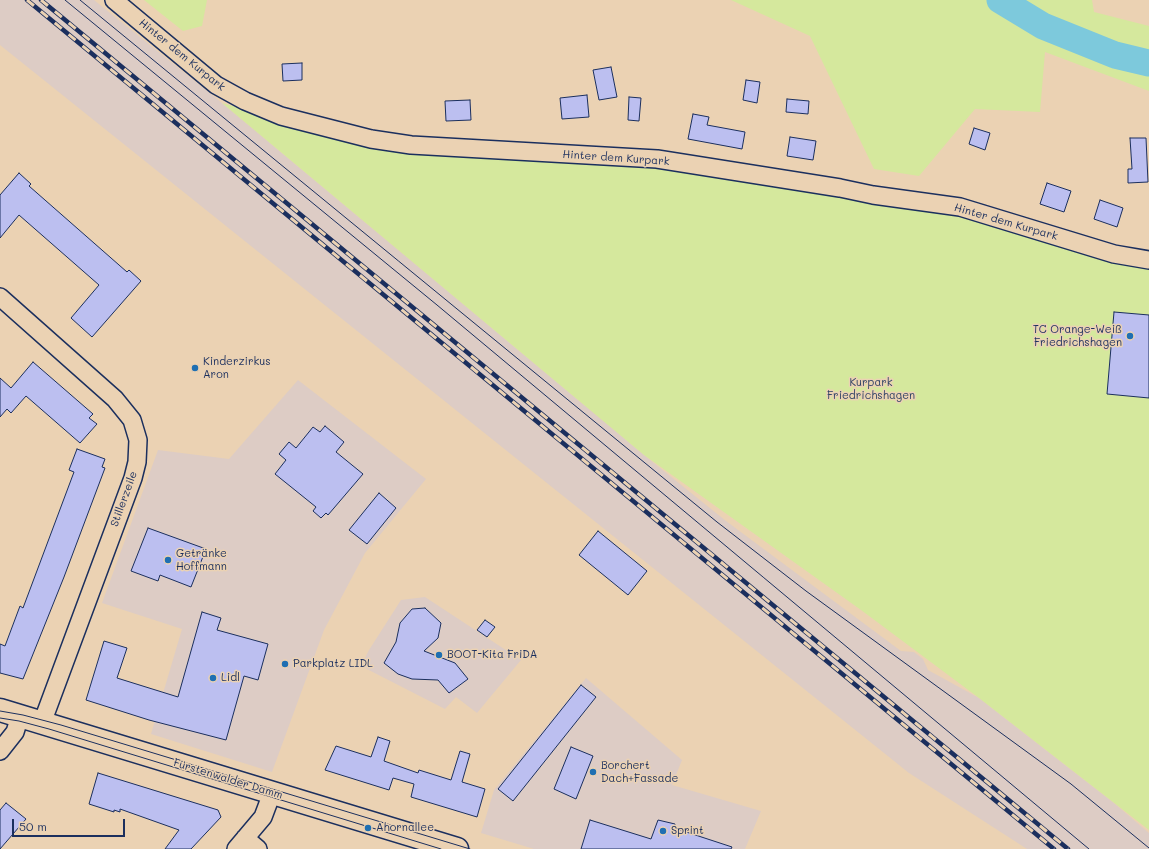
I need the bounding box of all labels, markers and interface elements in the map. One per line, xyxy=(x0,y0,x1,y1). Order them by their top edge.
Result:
street label: Hinter dem Kurpark xyxy=(136,16,228,94)
street label: Hinter dem Kurpark xyxy=(562,148,670,168)
street label: Hinter dem Kurpark xyxy=(953,201,1059,243)
place label: TC Orange-Weiß Friedrichshagen xyxy=(1033,323,1122,349)
marker: TC Orange-Weiß Friedrichshagen xyxy=(1125,331,1135,341)
place label: Kinderzirkus Aron xyxy=(203,355,271,381)
marker: Kinderzirkus Aron xyxy=(190,363,200,373)
park label: Kurpark Friedrichshagen xyxy=(827,376,915,402)
street label: Stillerzeile xyxy=(108,469,140,529)
place label: Getränke Hoffmann xyxy=(176,547,227,573)
marker: Getränke Hoffmann xyxy=(163,555,173,565)
place label: BOOT-Kita FriDA xyxy=(447,648,537,662)
marker: BOOT-Kita FriDA xyxy=(434,650,444,660)
place label: Parkplatz LIDL xyxy=(293,657,373,671)
marker: Parkplatz LIDL xyxy=(280,659,290,669)
place label: Lidl xyxy=(221,671,240,685)
marker: Lidl xyxy=(208,673,218,683)
street label: Fürstenwalder Damm xyxy=(172,756,284,802)
place label: Borchert Dach+Fassade xyxy=(601,759,678,785)
marker: Borchert Dach+Fassade xyxy=(588,767,598,777)
scale bar xyxy=(14,811,127,837)
text: 50 m xyxy=(19,818,47,834)
place label: Ahornallee xyxy=(376,821,434,835)
marker: Ahornallee xyxy=(363,823,373,833)
place label: Sprint xyxy=(671,824,704,838)
marker: Sprint xyxy=(658,826,668,836)

